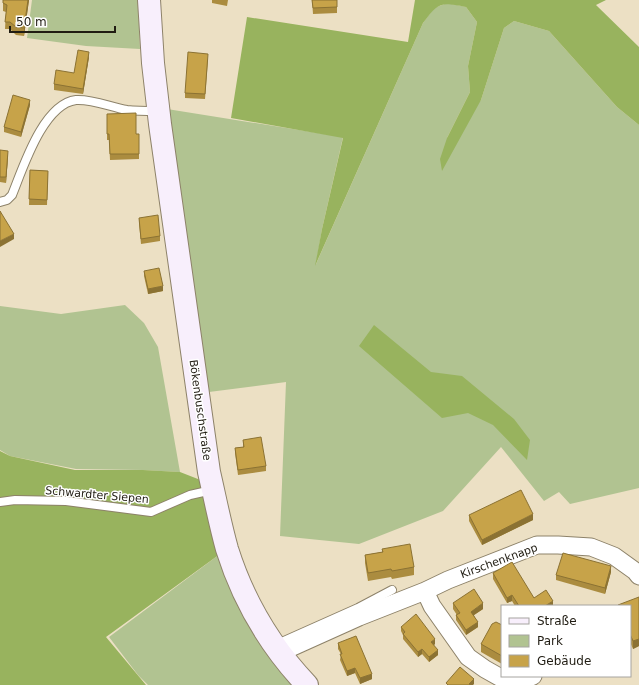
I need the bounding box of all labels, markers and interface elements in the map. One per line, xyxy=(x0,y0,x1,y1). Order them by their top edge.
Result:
scale bar xyxy=(10,8,115,34)
text: 50 m xyxy=(16,15,47,29)
street label: Bökenbuschstraße xyxy=(186,359,214,461)
street label: Schwardter Siepen xyxy=(45,484,149,506)
street label: Kirschenknapp xyxy=(459,541,539,581)
legend xyxy=(501,605,631,677)
text: Straße xyxy=(537,614,577,628)
text: Park xyxy=(537,634,563,648)
text: Gebäude xyxy=(537,654,591,668)

